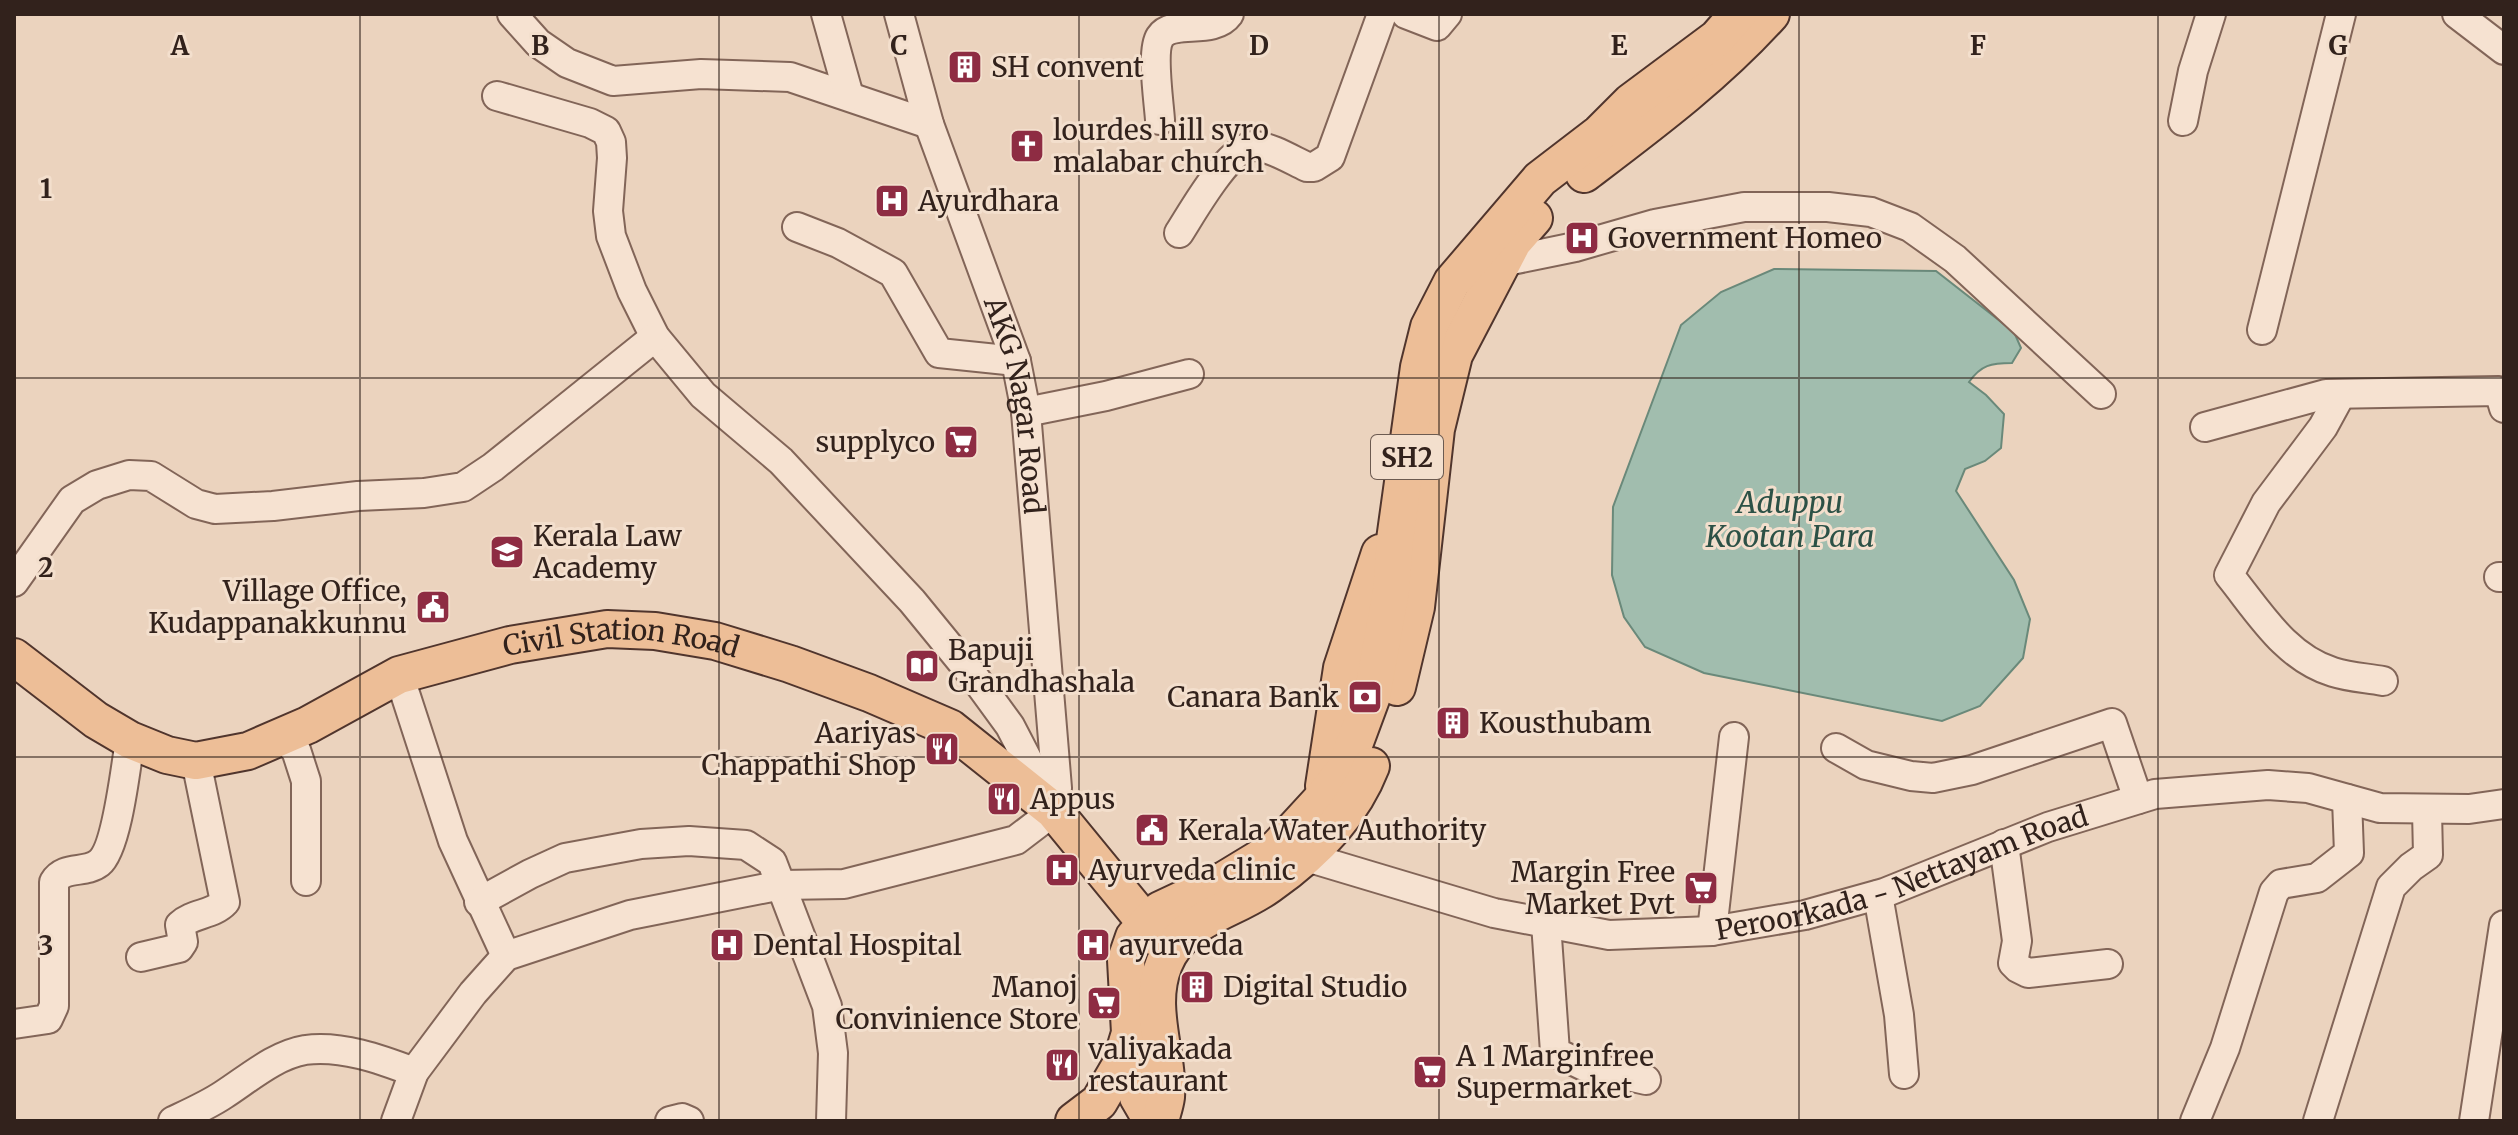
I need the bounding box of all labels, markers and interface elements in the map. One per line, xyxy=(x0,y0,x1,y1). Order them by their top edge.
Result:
text: A xyxy=(170,29,190,62)
text: B xyxy=(531,29,549,62)
text: C xyxy=(890,29,908,62)
text: D xyxy=(1249,29,1269,62)
text: E xyxy=(1611,29,1628,62)
text: F xyxy=(1970,29,1986,62)
text: G xyxy=(2329,29,2348,62)
building icon: SH convent xyxy=(946,48,984,86)
place label: SH convent xyxy=(991,49,1144,85)
place label: lourdes hill syro malabar church xyxy=(1053,112,1269,180)
church icon: lourdes hill syro malabar church xyxy=(1008,127,1046,165)
text: 1 xyxy=(40,172,52,205)
hospital icon: Ayurdhara xyxy=(873,182,911,220)
place label: Ayurdhara xyxy=(917,183,1059,219)
hospital icon: Government Homeo xyxy=(1563,219,1601,257)
place label: Government Homeo xyxy=(1608,220,1882,256)
street label: AKG Nagar Road xyxy=(976,291,1052,516)
supermarket icon: supplyco xyxy=(942,423,980,461)
place label: supplyco xyxy=(816,424,935,460)
road number: SH2 xyxy=(1371,435,1443,479)
water label: Aduppu Kootan Para xyxy=(1705,483,1874,555)
place label: Kerala Law Academy xyxy=(532,518,682,586)
school or university icon: Kerala Law Academy xyxy=(488,533,526,571)
text: 2 xyxy=(38,551,54,584)
place label: Village Office, Kudappanakkunnu xyxy=(148,573,407,641)
public building icon: Village Office, Kudappanakkunnu xyxy=(414,588,452,626)
street label: Civil Station Road xyxy=(500,611,744,665)
place label: Bapuji Grandhashala xyxy=(948,632,1135,700)
library icon: Bapuji Grandhashala xyxy=(903,647,941,685)
bank icon: Canara Bank xyxy=(1346,678,1384,716)
place label: Canara Bank xyxy=(1167,679,1339,715)
building icon: Kousthubam xyxy=(1434,704,1472,742)
place label: Kousthubam xyxy=(1479,705,1652,741)
place label: Aariyas Chappathi Shop xyxy=(701,715,916,783)
restaurant icon: Aariyas Chappathi Shop xyxy=(923,730,961,768)
restaurant icon: Appus xyxy=(985,780,1023,818)
place label: Appus xyxy=(1029,781,1115,817)
street label: Peroorkada - Nettayam Road xyxy=(1713,798,2092,948)
public building icon: Kerala Water Authority xyxy=(1133,811,1171,849)
place label: Kerala Water Authority xyxy=(1178,812,1487,848)
hospital icon: Ayurveda clinic xyxy=(1043,851,1081,889)
place label: Ayurveda clinic xyxy=(1087,852,1296,888)
place label: Margin Free Market Pvt xyxy=(1511,854,1675,922)
supermarket icon: Margin Free Market Pvt xyxy=(1682,869,1720,907)
hospital icon: Dental Hospital xyxy=(708,926,746,964)
hospital icon: ayurveda xyxy=(1074,926,1112,964)
place label: Dental Hospital xyxy=(753,927,962,963)
place label: ayurveda xyxy=(1119,927,1244,963)
text: 3 xyxy=(39,929,53,962)
building icon: Digital Studio xyxy=(1178,968,1216,1006)
place label: Manoj Convinience Store xyxy=(835,969,1078,1037)
place label: Digital Studio xyxy=(1223,969,1407,1005)
supermarket icon: Manoj Convinience Store xyxy=(1085,984,1123,1022)
place label: valiyakada restaurant xyxy=(1087,1031,1232,1099)
place label: A 1 Marginfree Supermarket xyxy=(1455,1038,1654,1106)
restaurant icon: valiyakada restaurant xyxy=(1043,1046,1081,1084)
supermarket icon: A 1 Marginfree Supermarket xyxy=(1411,1053,1449,1091)

